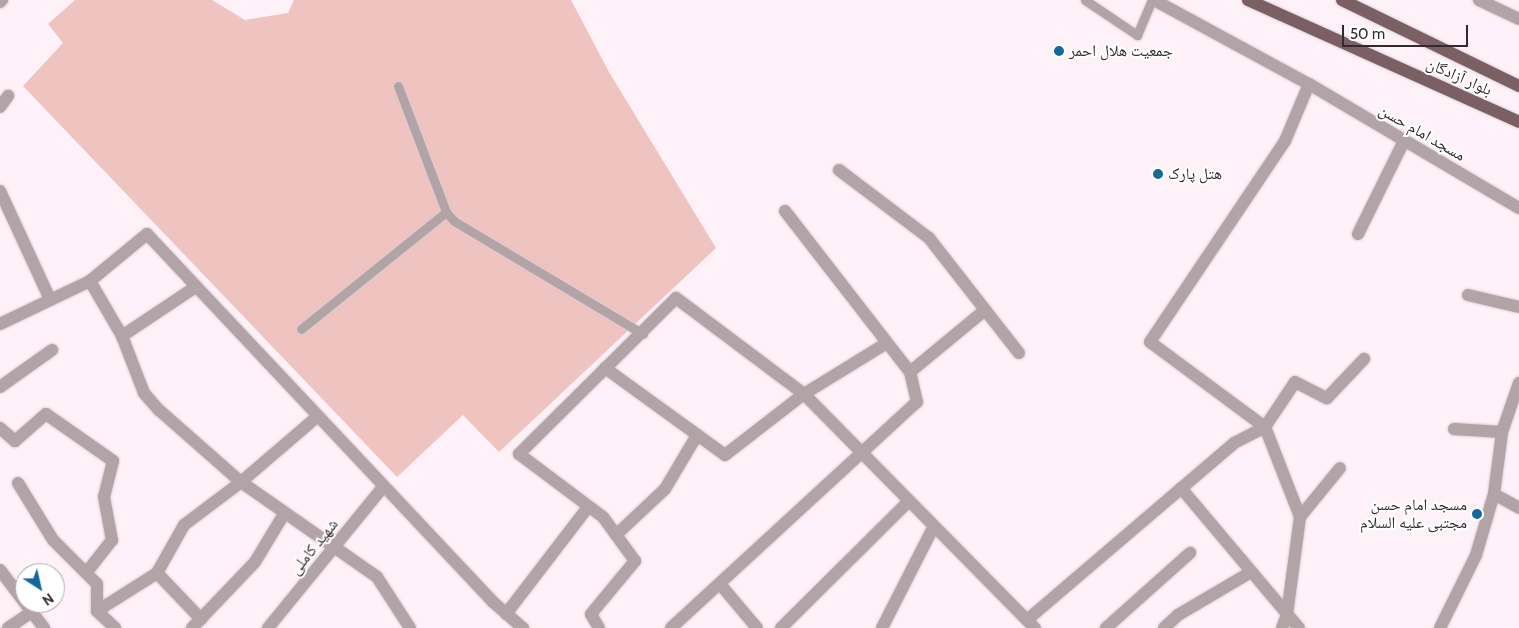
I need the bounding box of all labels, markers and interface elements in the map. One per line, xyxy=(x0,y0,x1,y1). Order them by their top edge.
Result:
scale bar xyxy=(1344,15,1470,47)
text: 50 m xyxy=(1350,25,1385,43)
place label: جمعیت هلال احمر xyxy=(1069,41,1173,61)
marker: جمعیت هلال احمر xyxy=(1053,45,1065,57)
street label: بلوار آزادگان xyxy=(1423,54,1495,100)
street label: مسجد امام حسن xyxy=(1375,101,1469,165)
place label: هتل پارک xyxy=(1168,164,1222,184)
marker: هتل پارک xyxy=(1152,168,1164,180)
place label: مسجد امام حسن مجتبی علیه السلام xyxy=(1360,495,1467,533)
marker: مسجد امام حسن مجتبی علیه السلام xyxy=(1471,508,1483,520)
street label: شهید کاملی xyxy=(286,515,342,579)
north arrow xyxy=(15,563,65,613)
text: N xyxy=(39,589,57,610)

